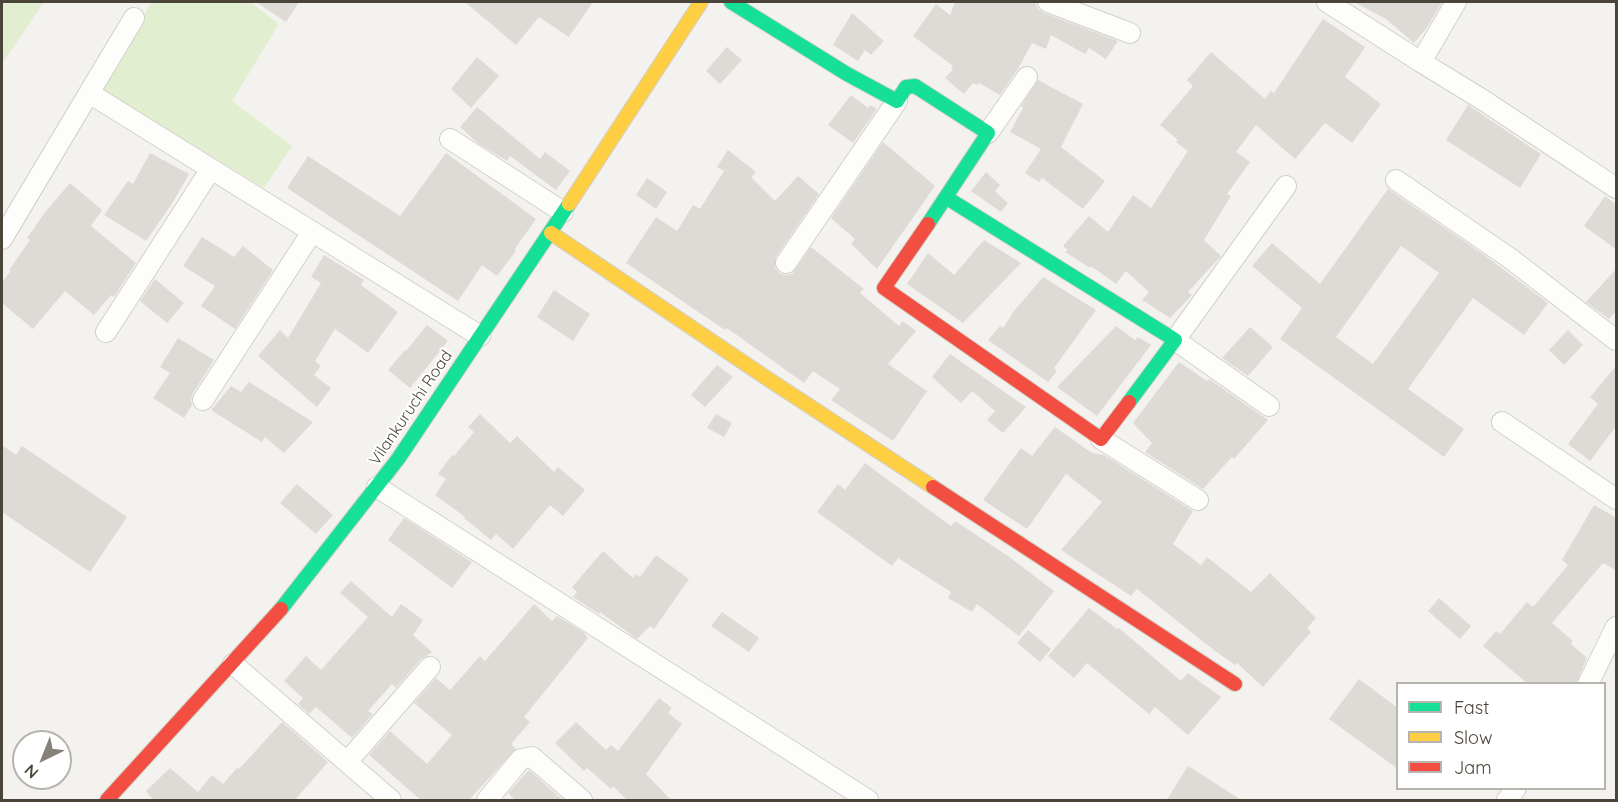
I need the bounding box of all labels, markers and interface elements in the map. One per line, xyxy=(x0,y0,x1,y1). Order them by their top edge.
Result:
street label: Vilankuruchi Road xyxy=(365,347,457,469)
legend xyxy=(1396,682,1606,790)
text: Fast xyxy=(1454,696,1489,719)
text: Slow xyxy=(1454,726,1492,749)
north arrow xyxy=(12,730,72,790)
text: Jam xyxy=(1454,756,1492,779)
text: N xyxy=(20,760,42,783)

